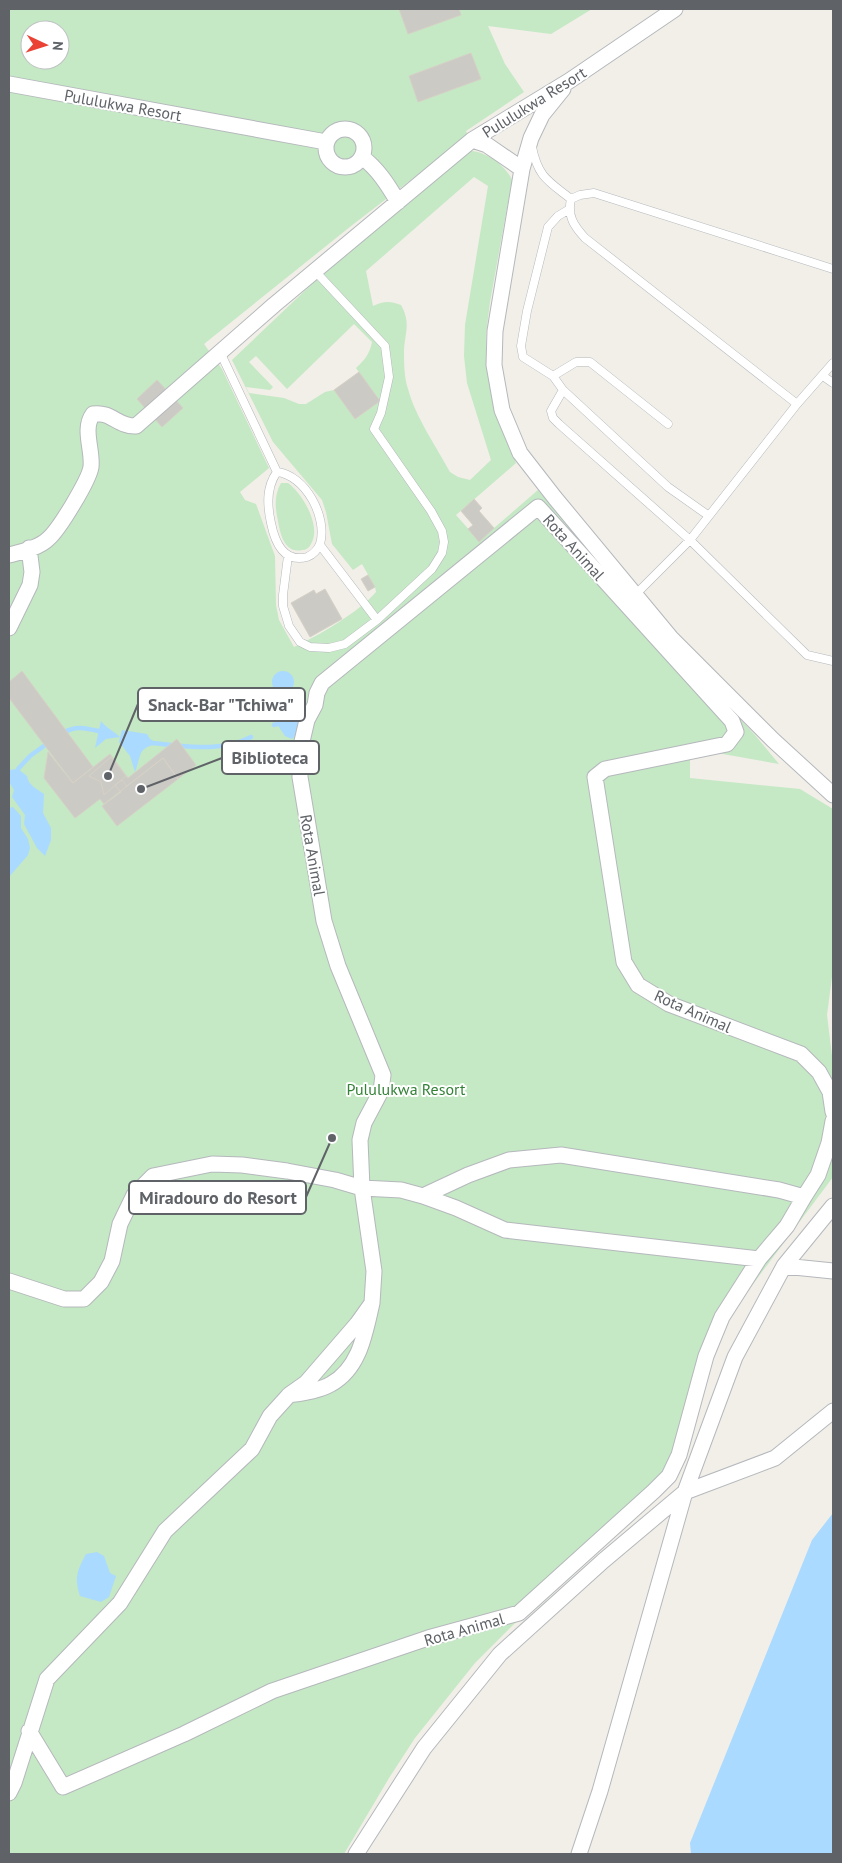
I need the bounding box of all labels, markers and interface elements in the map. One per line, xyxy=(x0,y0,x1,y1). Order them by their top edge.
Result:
north arrow xyxy=(20,20,70,70)
text: N xyxy=(49,41,67,51)
street label: Pululukwa Resort xyxy=(478,62,590,142)
street label: Pululukwa Resort xyxy=(63,85,184,125)
street label: Rota Animal xyxy=(539,510,609,585)
callout: Snack-Bar "Tchiwa" xyxy=(138,688,305,721)
text: Snack-Bar "Tchiwa" xyxy=(148,693,294,716)
callout: Biblioteca xyxy=(222,741,319,774)
text: Biblioteca xyxy=(232,746,309,769)
street label: Rota Animal xyxy=(296,813,330,898)
street label: Rota Animal xyxy=(651,985,735,1037)
park label: Pululukwa Resort xyxy=(347,1079,466,1099)
callout: Miradouro do Resort xyxy=(129,1181,306,1214)
text: Miradouro do Resort xyxy=(139,1186,297,1209)
street label: Rota Animal xyxy=(422,1608,507,1650)

